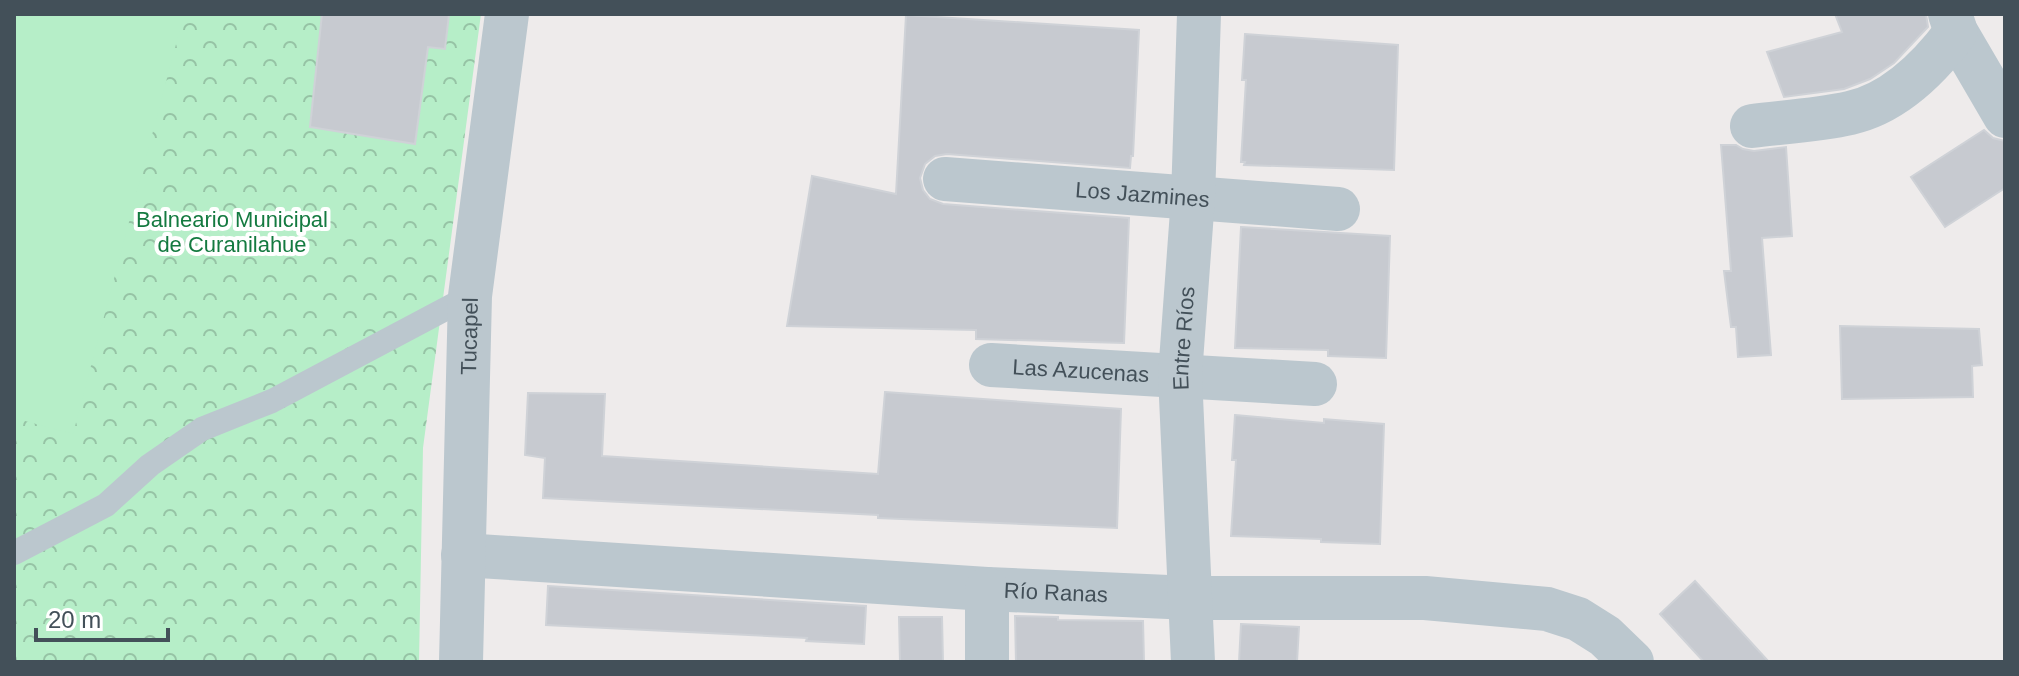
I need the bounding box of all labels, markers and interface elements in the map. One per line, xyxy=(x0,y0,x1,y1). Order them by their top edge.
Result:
street label: Los Jazmines xyxy=(1074,176,1210,212)
park label: Balneario Municipal de Curanilahue xyxy=(136,207,328,257)
street label: Entre Ríos xyxy=(1167,286,1199,391)
street label: Tucapel xyxy=(456,297,482,375)
street label: Las Azucenas xyxy=(1012,354,1150,387)
street label: Río Ranas xyxy=(1003,577,1108,607)
scale bar xyxy=(36,592,168,642)
text: 20 m xyxy=(48,606,101,633)

